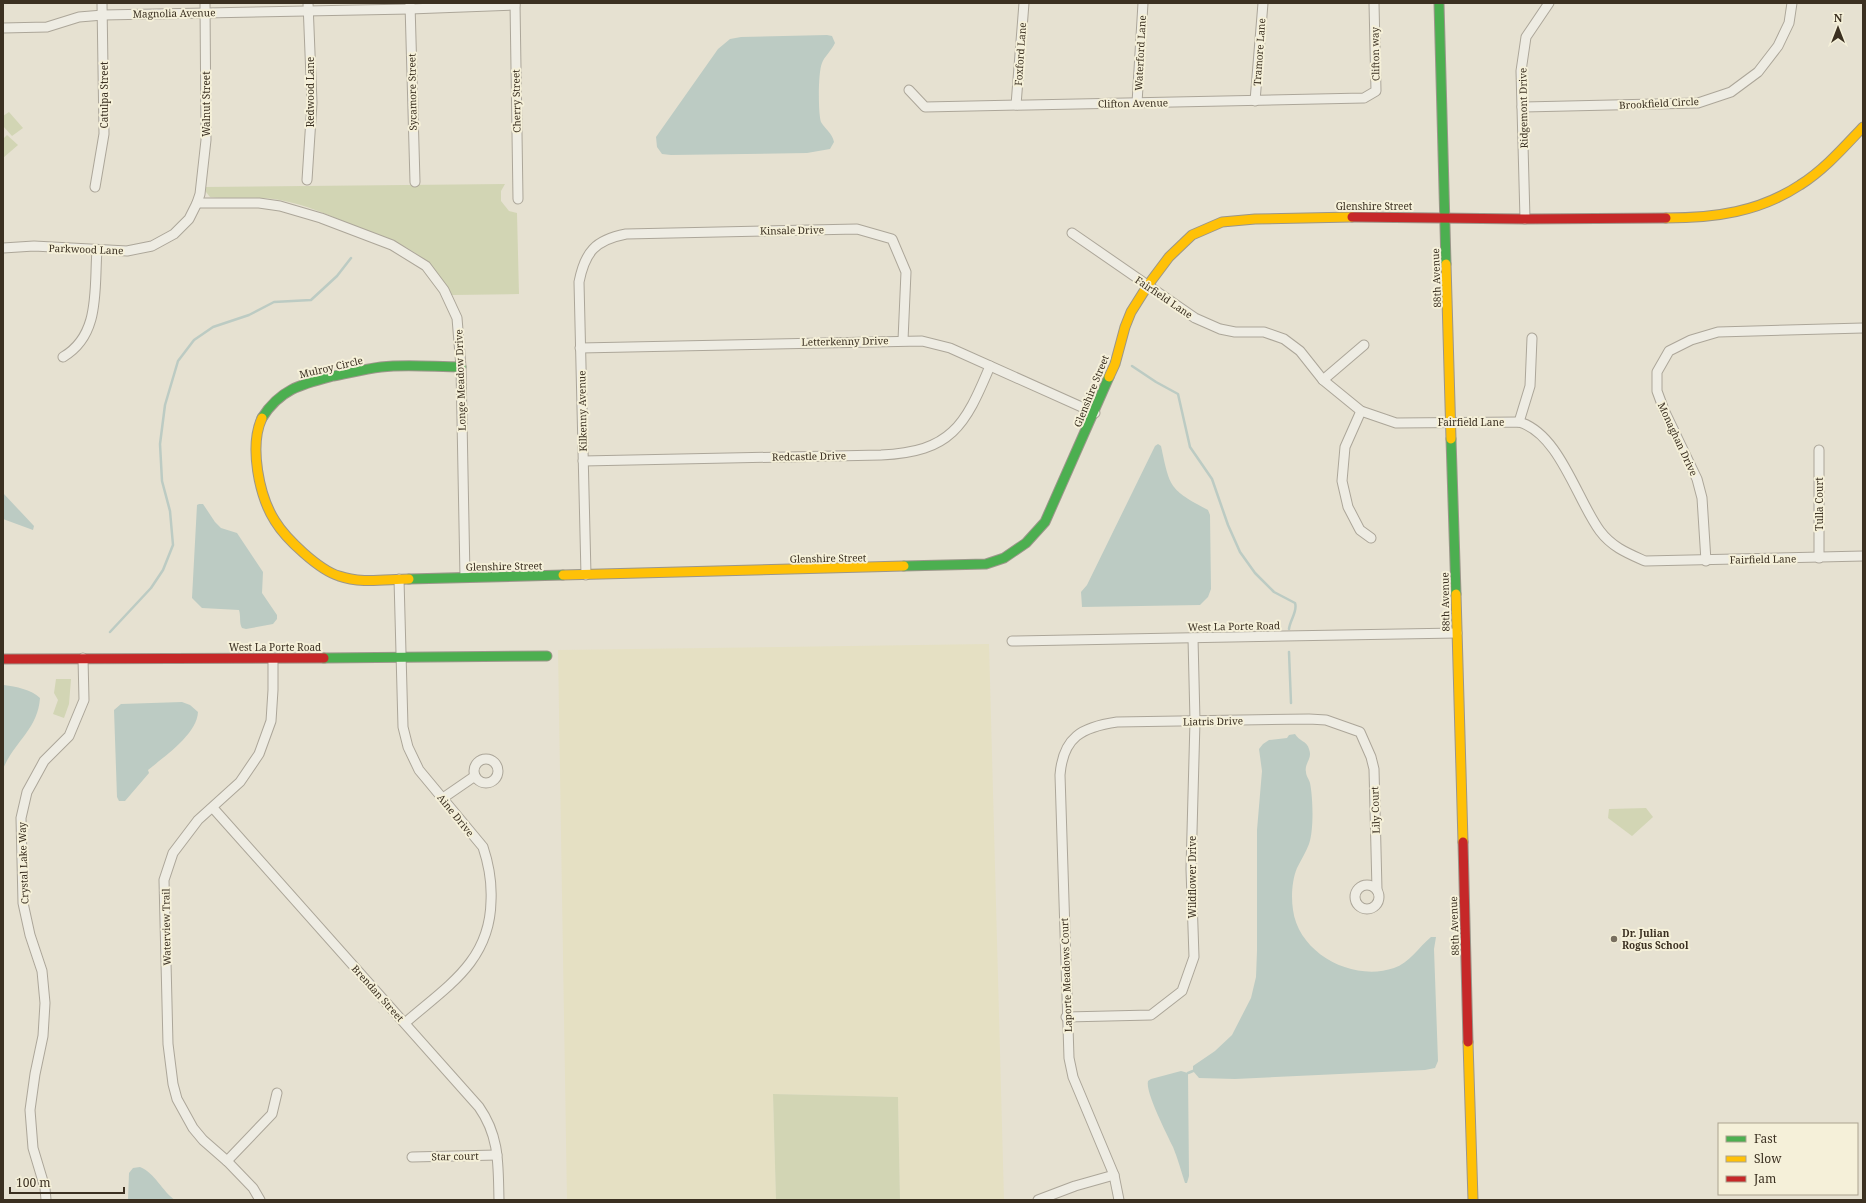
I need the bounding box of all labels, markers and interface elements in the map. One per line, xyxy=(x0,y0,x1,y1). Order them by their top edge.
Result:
street label: Magnolia Avenue xyxy=(132,5,216,21)
north arrow xyxy=(1818,8,1858,48)
text: N xyxy=(1834,10,1843,25)
street label: Waterford Lane xyxy=(1131,15,1149,91)
street label: Tramore Lane xyxy=(1250,18,1268,86)
street label: Foxford Lane xyxy=(1011,22,1029,86)
street label: Clifton way xyxy=(1368,26,1382,81)
street label: Sycamore Street xyxy=(404,53,420,131)
street label: Redwood Lane xyxy=(303,57,317,127)
street label: Catulpa Street xyxy=(97,61,111,129)
street label: Ridgemont Drive xyxy=(1515,68,1531,148)
street label: Cherry Street xyxy=(508,69,524,133)
street label: Walnut Street xyxy=(199,71,213,137)
street label: Brookfield Circle xyxy=(1619,94,1699,112)
street label: Clifton Avenue xyxy=(1098,95,1168,111)
street label: Glenshire Street xyxy=(1336,199,1413,213)
street label: Kinsale Drive xyxy=(760,222,824,238)
street label: Parkwood Lane xyxy=(48,241,124,257)
street label: 88th Avenue xyxy=(1428,248,1444,308)
street label: Fairfield Lane xyxy=(1133,273,1195,321)
street label: Longe Meadow Drive xyxy=(451,329,469,431)
street label: Letterkenny Drive xyxy=(801,333,889,349)
street label: Glenshire Street xyxy=(1070,352,1112,429)
street label: Mulroy Circle xyxy=(298,353,364,381)
street label: Kilkenny Avenue xyxy=(574,370,590,452)
street label: Monaghan Drive xyxy=(1655,400,1701,478)
street label: Fairfield Lane xyxy=(1438,415,1504,429)
street label: Redcastle Drive xyxy=(772,448,846,464)
street label: Tulla Court xyxy=(1812,477,1826,531)
street label: Glenshire Street xyxy=(790,550,867,566)
street label: Fairfield Lane xyxy=(1730,551,1796,567)
street label: Glenshire Street xyxy=(466,558,543,574)
street label: 88th Avenue xyxy=(1437,572,1453,632)
street label: West La Porte Road xyxy=(1188,618,1280,634)
street label: West La Porte Road xyxy=(229,640,321,654)
street label: Liatris Drive xyxy=(1183,713,1243,729)
street label: Lily Court xyxy=(1367,786,1383,834)
street label: Aine Drive xyxy=(435,791,477,839)
street label: Crystal Lake Way xyxy=(15,821,31,904)
street label: Wildflower Drive xyxy=(1185,836,1199,918)
street label: Waterview Trail xyxy=(158,888,174,966)
street label: 88th Avenue xyxy=(1446,896,1462,956)
street label: Laporte Meadows Court xyxy=(1057,917,1075,1032)
place label: Dr. Julian Rogus School xyxy=(1622,926,1689,952)
marker: Dr. Julian Rogus School xyxy=(1609,934,1619,944)
street label: Brendan Street xyxy=(349,962,408,1025)
legend xyxy=(1718,1123,1858,1195)
text: Fast xyxy=(1754,1130,1777,1147)
street label: Star court xyxy=(431,1149,479,1163)
text: Slow xyxy=(1754,1150,1782,1167)
scale bar xyxy=(10,1169,124,1195)
text: Jam xyxy=(1753,1170,1776,1187)
text: 100 m xyxy=(16,1174,51,1191)

